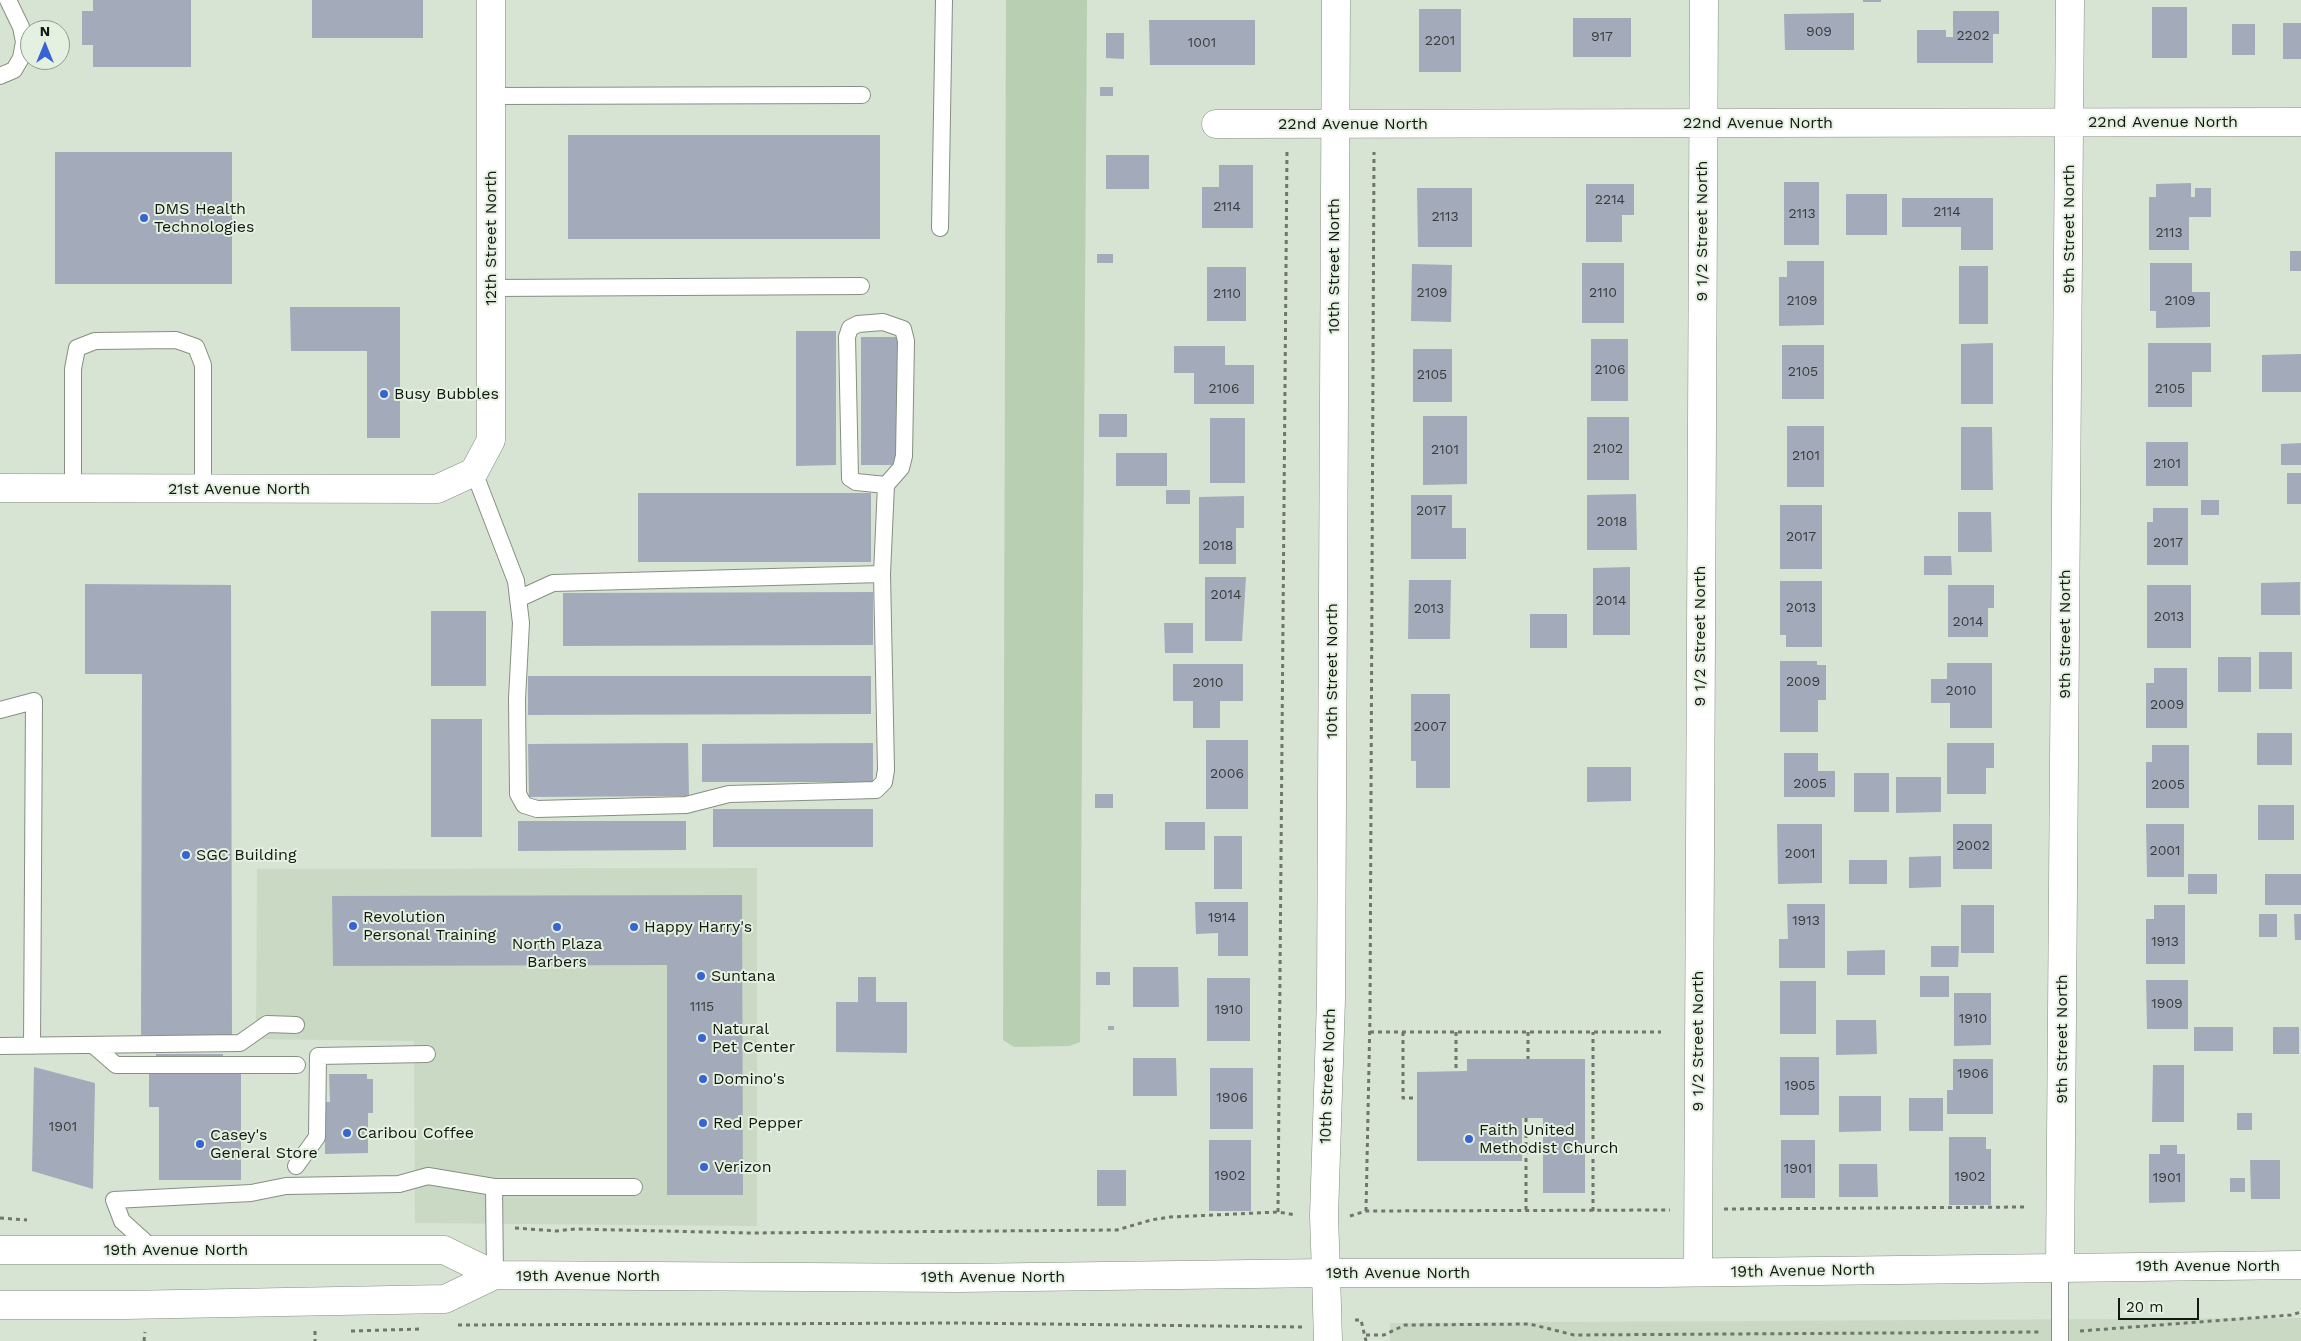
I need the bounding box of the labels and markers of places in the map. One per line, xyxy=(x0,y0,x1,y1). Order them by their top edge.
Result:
place label: DMS Health Technologies xyxy=(154,199,254,237)
marker: DMS Health Technologies xyxy=(138,212,150,224)
place label: Busy Bubbles xyxy=(394,384,499,404)
marker: Busy Bubbles xyxy=(378,388,390,400)
place label: SGC Building xyxy=(196,845,296,865)
marker: SGC Building xyxy=(180,849,192,861)
place label: Revolution Personal Training xyxy=(363,907,496,945)
place label: Happy Harry's xyxy=(644,917,752,937)
marker: Revolution Personal Training xyxy=(347,920,359,932)
marker: North Plaza Barbers xyxy=(551,921,563,933)
marker: Happy Harry's xyxy=(628,921,640,933)
place label: North Plaza Barbers xyxy=(512,934,602,972)
place label: Suntana xyxy=(711,966,776,986)
marker: Suntana xyxy=(695,970,707,982)
place label: Natural Pet Center xyxy=(712,1019,795,1057)
marker: Natural Pet Center xyxy=(696,1032,708,1044)
place label: Domino's xyxy=(713,1069,785,1089)
marker: Domino's xyxy=(697,1073,709,1085)
place label: Red Pepper xyxy=(713,1113,803,1133)
marker: Red Pepper xyxy=(697,1117,709,1129)
place label: Faith United Methodist Church xyxy=(1479,1120,1619,1158)
place label: Caribou Coffee xyxy=(357,1123,474,1143)
place label: Casey's General Store xyxy=(210,1125,318,1163)
marker: Caribou Coffee xyxy=(341,1127,353,1139)
marker: Faith United Methodist Church xyxy=(1463,1133,1475,1145)
marker: Casey's General Store xyxy=(194,1138,206,1150)
place label: Verizon xyxy=(714,1157,772,1177)
marker: Verizon xyxy=(698,1161,710,1173)

